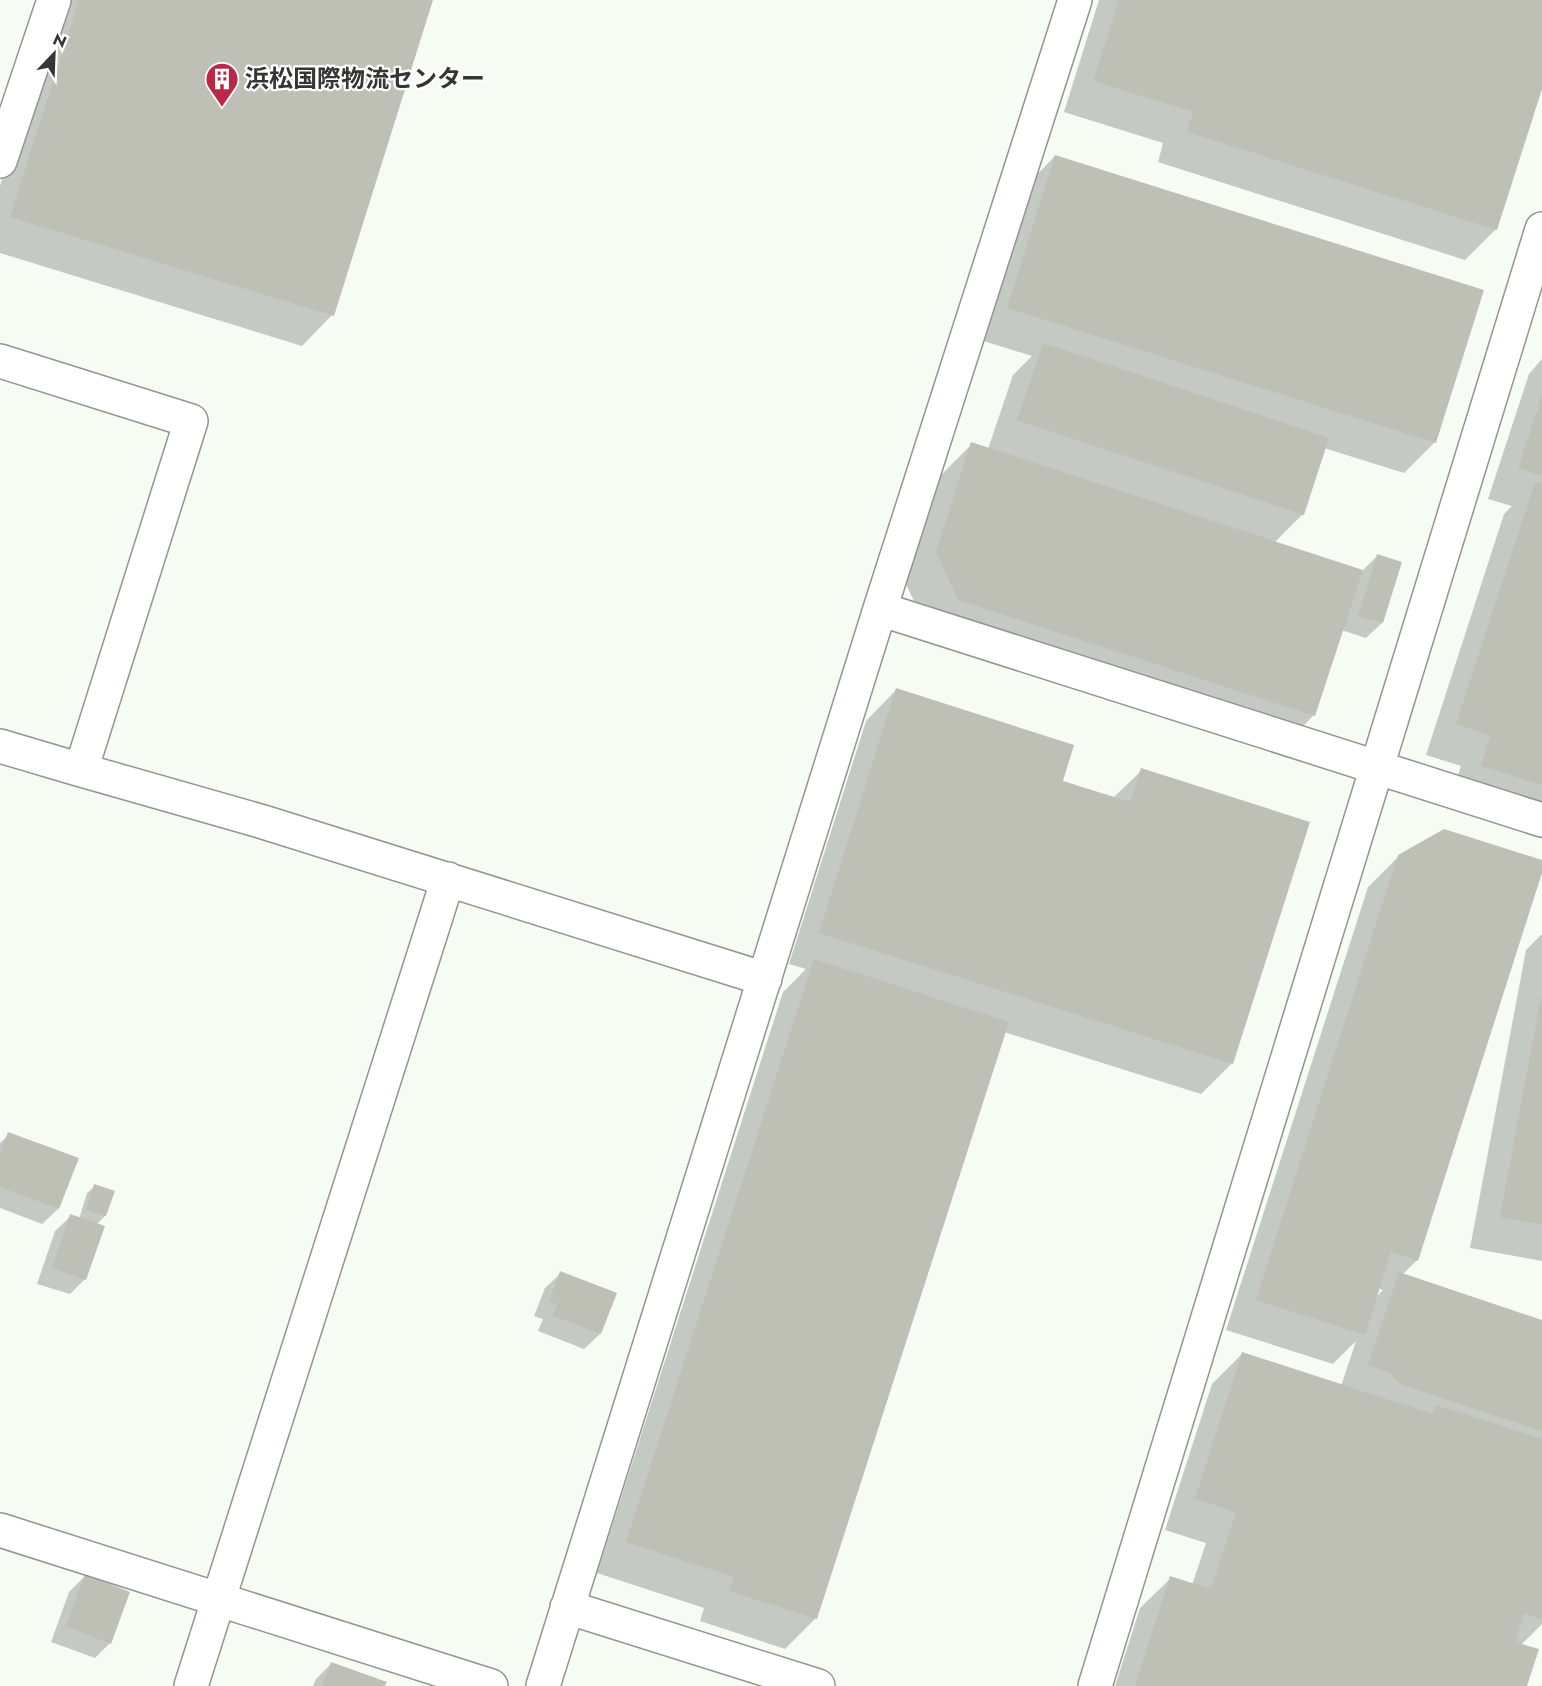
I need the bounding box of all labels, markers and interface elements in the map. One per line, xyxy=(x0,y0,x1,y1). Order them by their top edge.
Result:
north arrow xyxy=(24,24,84,84)
text: N xyxy=(49,28,70,54)
building icon: 浜松国際物流センター xyxy=(204,61,240,108)
place label: 浜松国際物流センター xyxy=(245,61,485,96)

